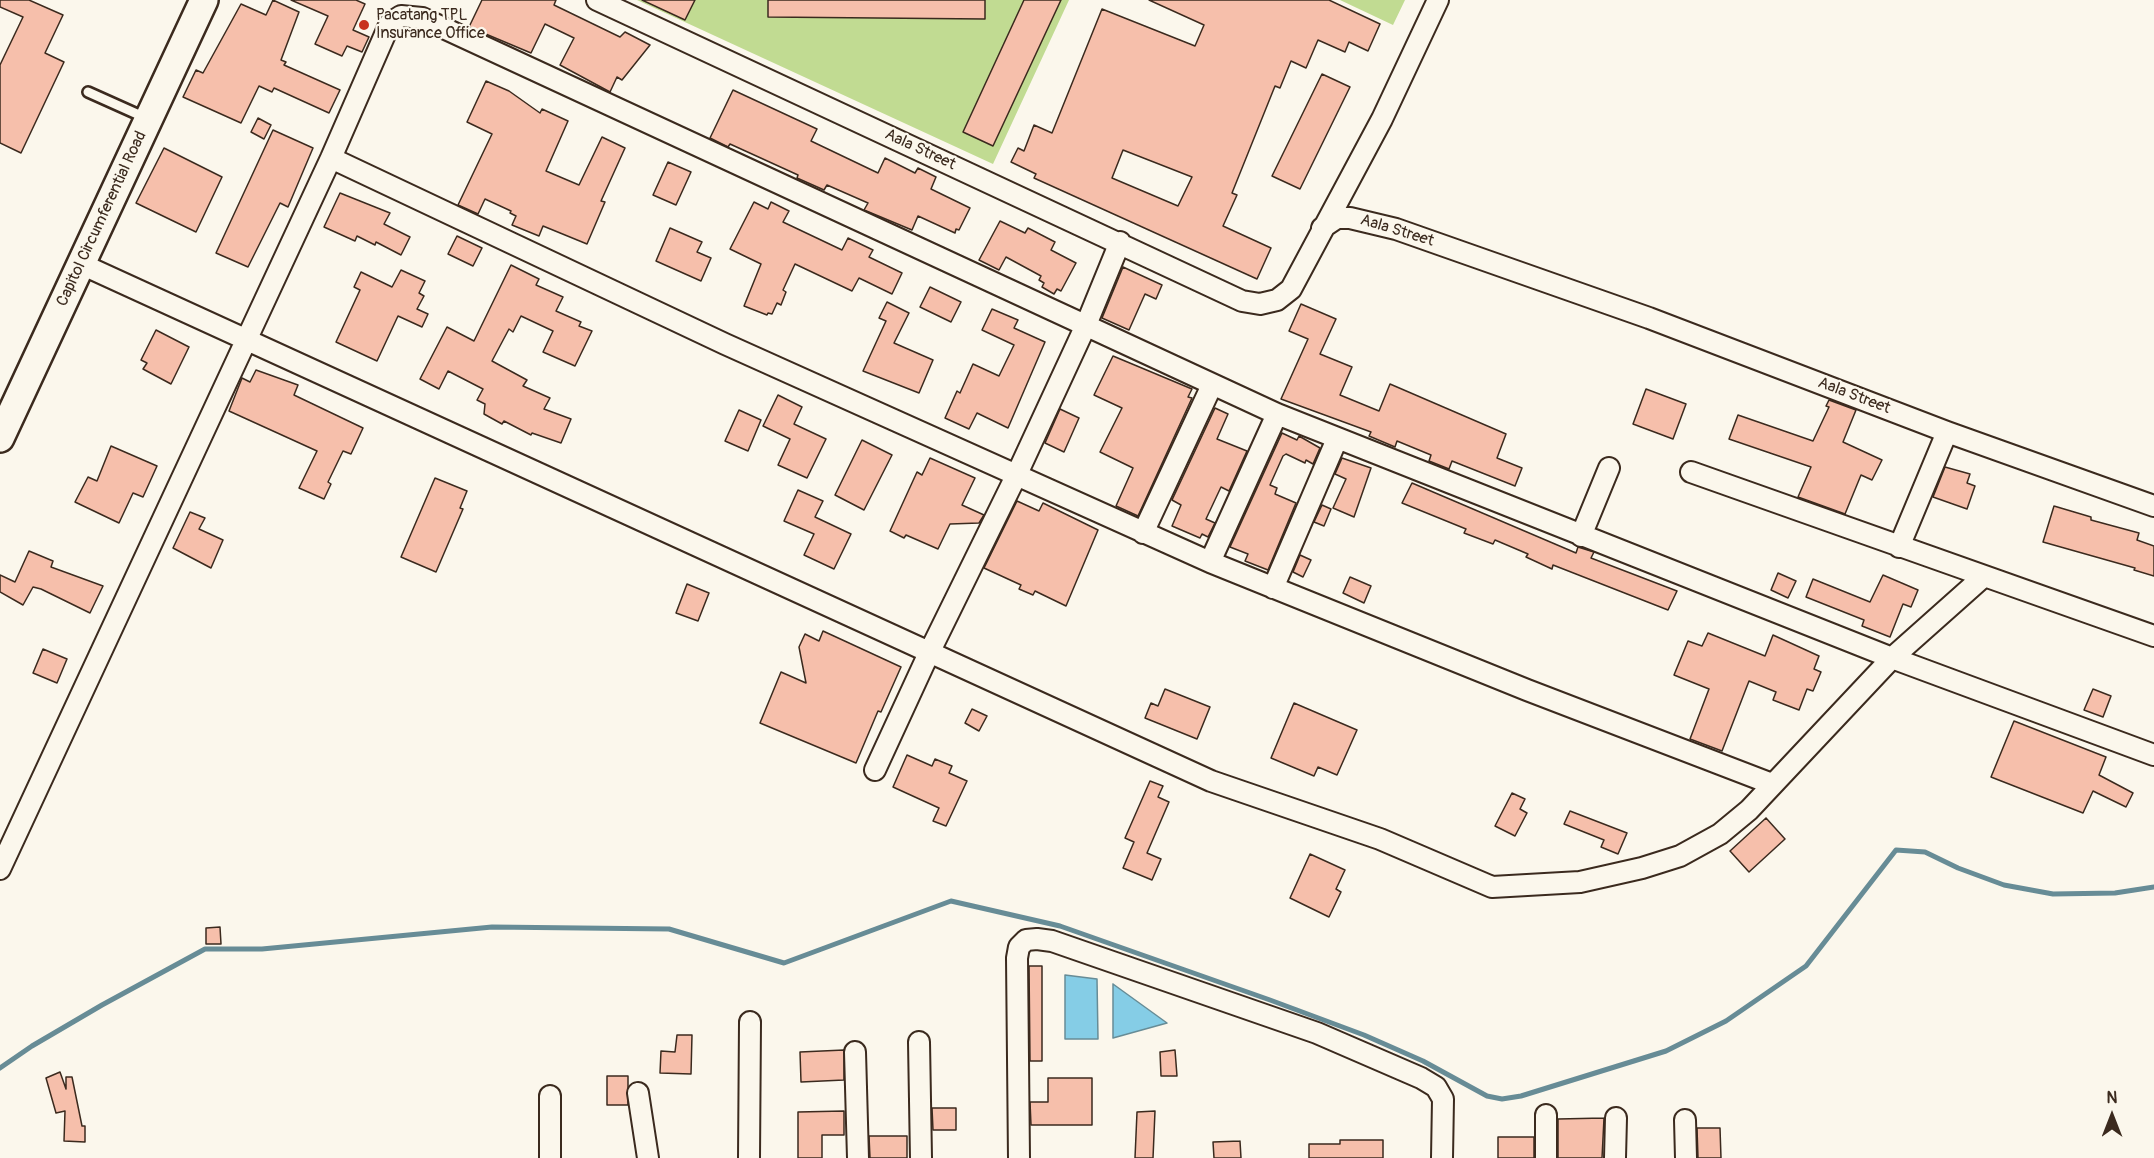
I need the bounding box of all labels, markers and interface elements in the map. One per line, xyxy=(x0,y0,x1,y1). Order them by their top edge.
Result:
place label: Pacatang TPL Insurance Office xyxy=(376,6,485,44)
marker: Pacatang TPL Insurance Office xyxy=(357,18,371,32)
street label: Aala Street xyxy=(882,125,958,175)
street label: Capitol Circumferential Road xyxy=(53,128,151,310)
street label: Aala Street xyxy=(1358,211,1436,251)
street label: Aala Street xyxy=(1815,373,1893,419)
north arrow xyxy=(2082,1086,2142,1146)
text: N xyxy=(2107,1088,2117,1108)

